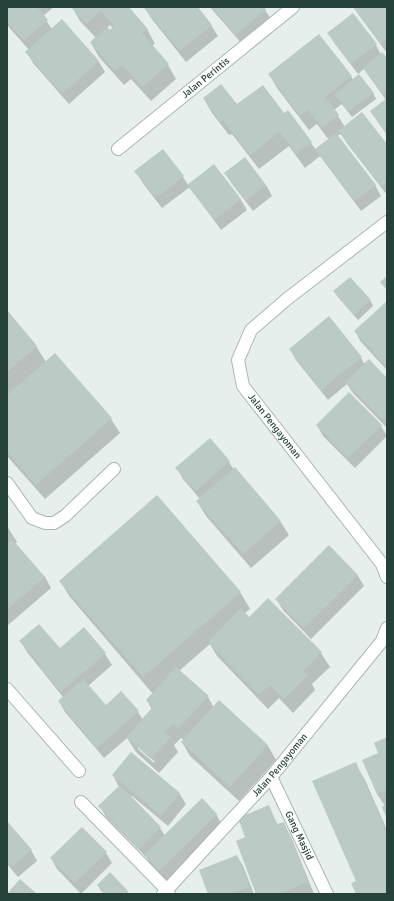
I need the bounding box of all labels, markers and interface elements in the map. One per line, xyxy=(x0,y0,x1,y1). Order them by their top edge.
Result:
street label: Jalan Perintis xyxy=(179,54,233,101)
street label: Jalan Pengayoman xyxy=(245,391,304,461)
street label: Jalan Pengayoman xyxy=(250,731,310,799)
street label: Gang Masjid xyxy=(282,809,316,862)

